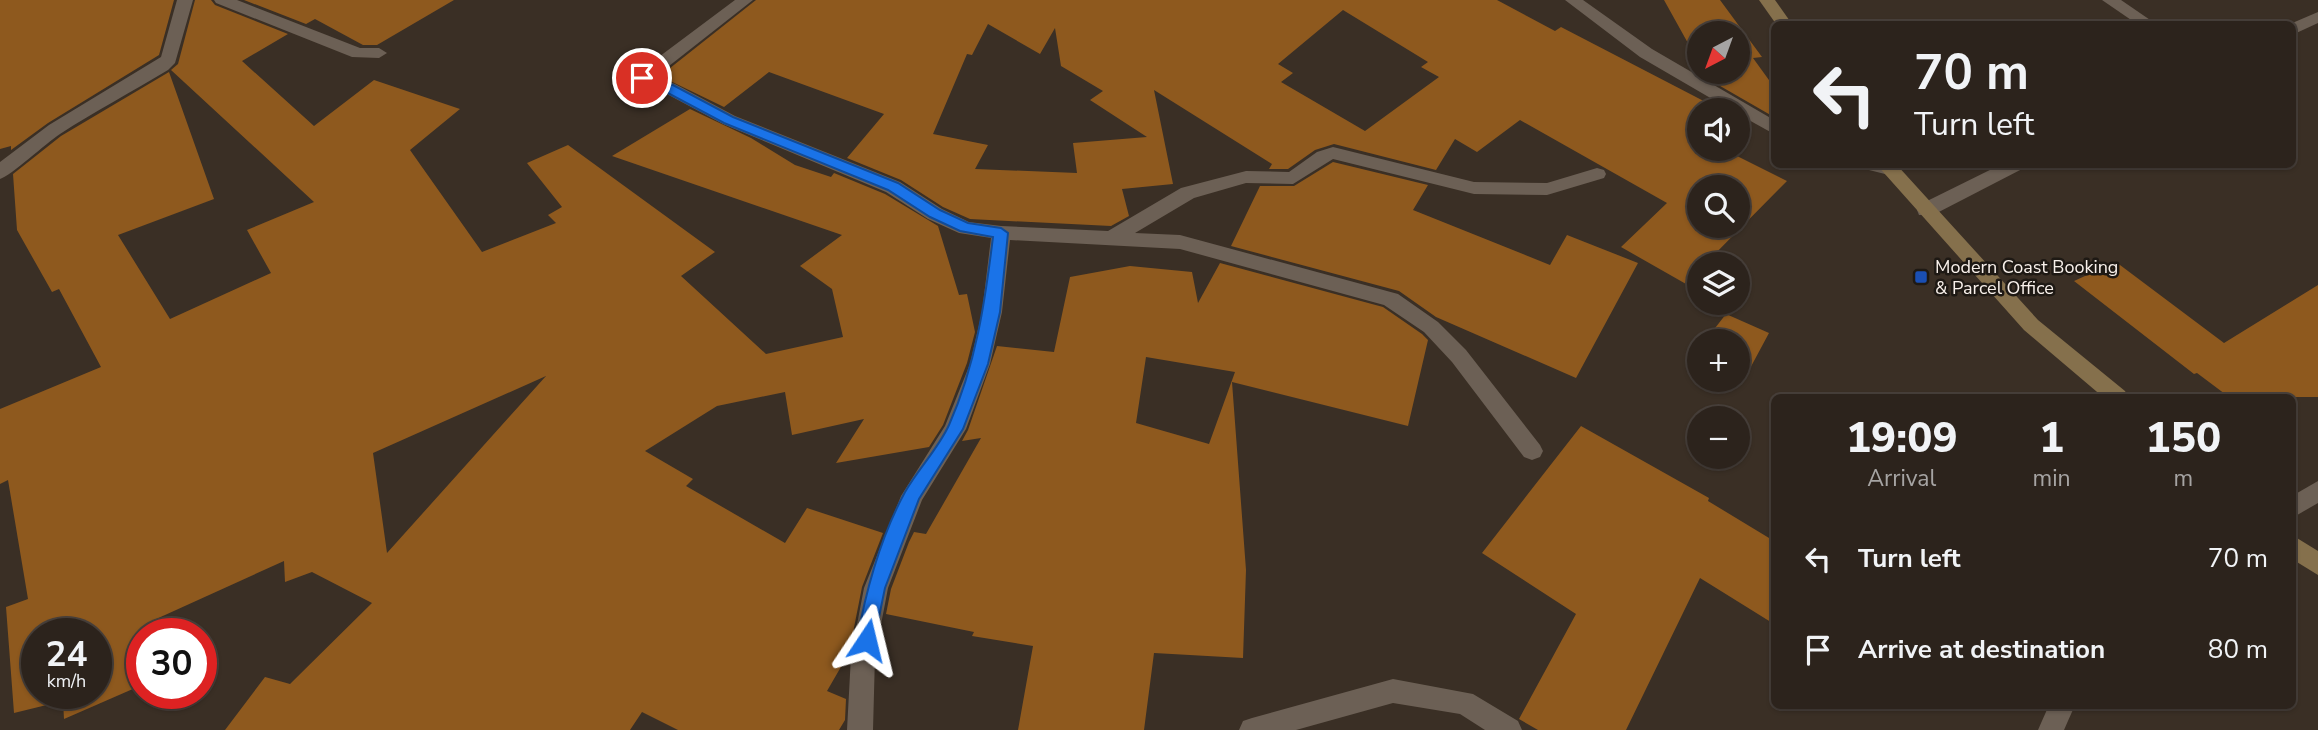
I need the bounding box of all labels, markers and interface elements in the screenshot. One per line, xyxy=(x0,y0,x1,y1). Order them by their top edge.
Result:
north arrow xyxy=(1687,21,1750,84)
map controls xyxy=(1687,21,1750,469)
text: 70 m xyxy=(1914,39,2029,106)
pin xyxy=(612,48,672,108)
icon: left xyxy=(1799,49,1890,140)
icon: arrive xyxy=(623,59,661,97)
button: sound xyxy=(1687,98,1750,161)
text: Turn left xyxy=(1914,103,2034,146)
button: search xyxy=(1687,175,1750,238)
button: layers xyxy=(1687,252,1750,315)
place label: Modern Coast Booking & Parcel Office xyxy=(1935,255,2118,300)
marker: Modern Coast Booking & Parcel Office xyxy=(1913,269,1929,285)
button: + xyxy=(1687,329,1750,392)
button: − xyxy=(1687,406,1750,469)
text: 19:09 xyxy=(1846,410,1958,467)
text: 1 xyxy=(2039,410,2064,467)
text: 150 xyxy=(2146,410,2221,467)
text: Arrival xyxy=(1867,463,1936,494)
text: min xyxy=(2033,463,2071,494)
text: m xyxy=(2173,463,2193,494)
icon: left xyxy=(1799,540,1837,578)
text: Turn left xyxy=(1858,541,1961,576)
text: 70 m xyxy=(2208,541,2268,576)
position arrow xyxy=(830,603,904,677)
speed limit sign: 30 xyxy=(126,618,217,709)
text: 24 xyxy=(45,631,88,678)
icon: arrive xyxy=(1799,631,1837,669)
text: Arrive at destination xyxy=(1858,632,2105,667)
text: 80 m xyxy=(2208,632,2268,667)
text: km/h xyxy=(47,669,86,693)

